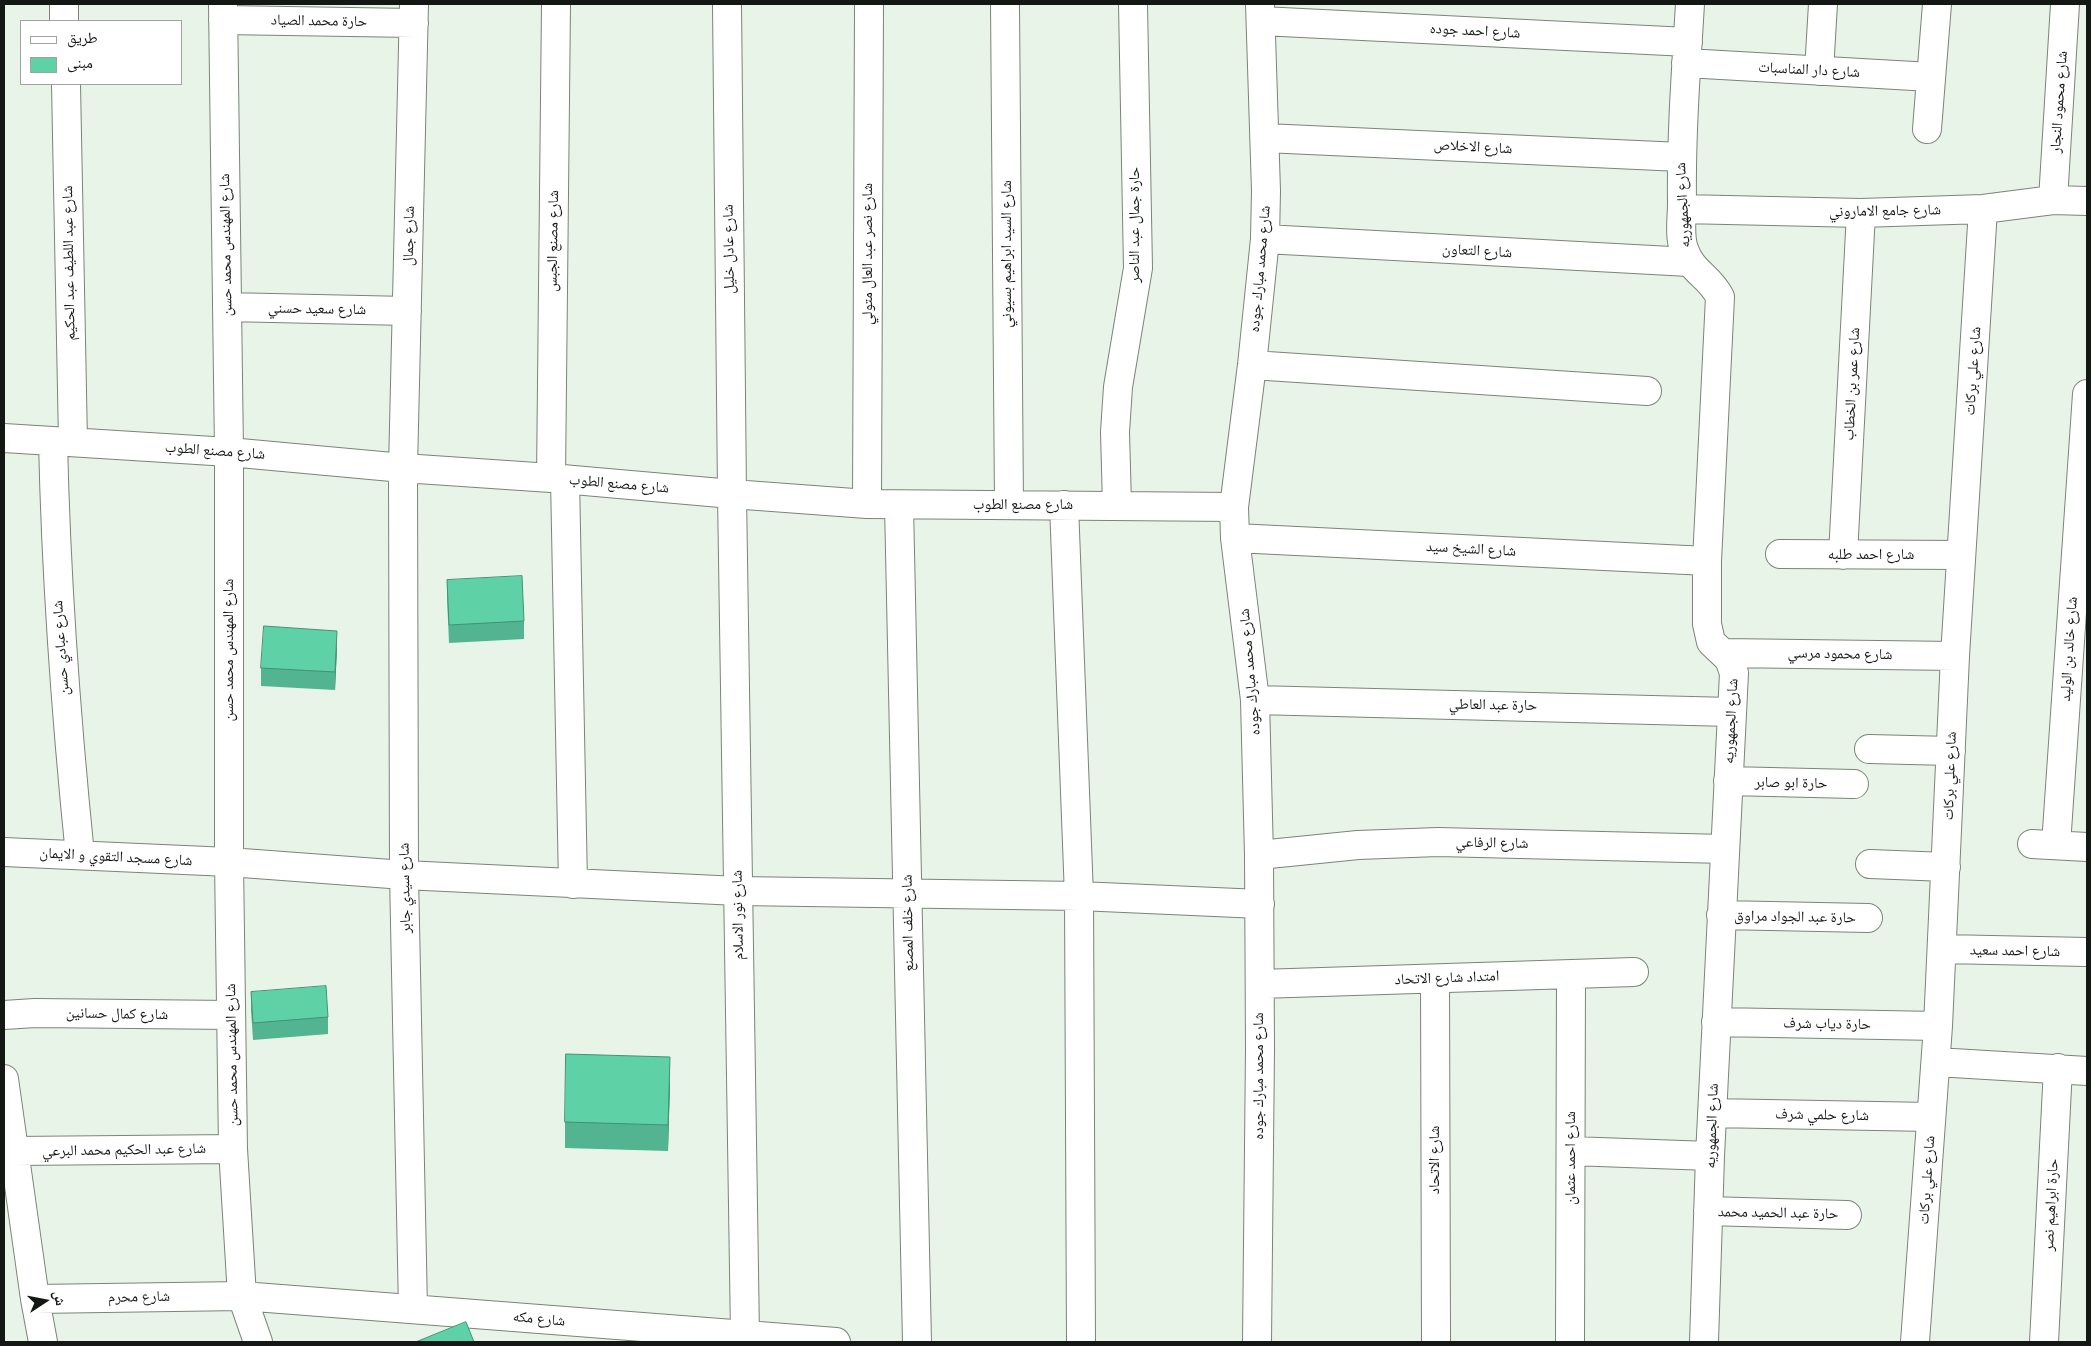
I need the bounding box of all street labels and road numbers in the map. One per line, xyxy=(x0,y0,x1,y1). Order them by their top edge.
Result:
street label: حارة محمد الصياد xyxy=(271,11,367,31)
street label: شارع احمد جوده xyxy=(1429,20,1521,42)
street label: شارع محمود النجار xyxy=(2046,50,2072,154)
street label: شارع دار المناسبات xyxy=(1758,58,1860,82)
street label: شارع الاخلاص xyxy=(1433,136,1513,158)
street label: شارع الجمهوريه xyxy=(1672,162,1694,248)
street label: حارة جمال عبد الناصر xyxy=(1126,167,1144,283)
street label: شارع المهندس محمد حسن xyxy=(216,173,236,317)
street label: شارع السيد ابراهيم بسيوني xyxy=(998,180,1016,328)
street label: شارع نصر عبد العال متولي xyxy=(859,183,877,325)
street label: شارع عبد اللطيف عبد الحكيم xyxy=(59,185,79,341)
street label: شارع مصنع الجبس xyxy=(543,190,563,292)
street label: شارع جامع الاماروني xyxy=(1829,201,1941,221)
street label: شارع عادل خليل xyxy=(719,204,739,294)
street label: شارع محمد مبارك جوده xyxy=(1245,205,1275,333)
street label: شارع جمال xyxy=(399,206,419,266)
street label: شارع التعاون xyxy=(1442,240,1512,262)
street label: شارع سعيد حسني xyxy=(268,299,366,319)
street label: شارع علي بركات xyxy=(1961,326,1985,416)
street label: شارع عمر بن الخطاب xyxy=(1840,327,1864,441)
street label: شارع مصنع الطوب xyxy=(164,439,266,463)
street label: شارع مصنع الطوب xyxy=(568,471,670,497)
street label: شارع مصنع الطوب xyxy=(973,496,1073,514)
street label: شارع الشيخ سيد xyxy=(1426,538,1516,560)
street label: شارع احمد طلبه xyxy=(1828,546,1914,564)
street label: شارع المهندس محمد حسن xyxy=(220,579,238,721)
street label: شارع خالد بن الوليد xyxy=(2056,596,2082,702)
street label: شارع عبادي حسن xyxy=(49,600,73,696)
street label: شارع محمد مبارك جوده xyxy=(1235,608,1265,736)
street label: شارع محمود مرسي xyxy=(1787,644,1893,664)
street label: شارع الجمهوريه xyxy=(1720,678,1742,764)
street label: حارة عبد العاطي xyxy=(1449,695,1537,715)
street label: شارع علي بركات xyxy=(1939,731,1961,821)
street label: حارة ابو صابر xyxy=(1754,773,1828,793)
street label: شارع الرفاعي xyxy=(1455,833,1529,853)
street label: شارع سيدي جابر xyxy=(395,842,415,934)
street label: شارع مسجد التقوي و الايمان xyxy=(39,844,193,870)
street label: شارع نور الاسلام xyxy=(728,870,748,960)
street label: شارع خلف المصنع xyxy=(898,874,918,972)
street label: حارة عبد الجواد مراوق xyxy=(1734,907,1856,927)
street label: شارع احمد سعيد xyxy=(1970,941,2060,961)
street label: امتداد شارع الاتحاد xyxy=(1394,967,1500,989)
street label: شارع المهندس محمد حسن xyxy=(222,983,242,1127)
street label: شارع كمال حسانين xyxy=(66,1004,168,1024)
street label: شارع محمد مبارك جوده xyxy=(1250,1012,1268,1140)
street label: حارة دياب شرف xyxy=(1783,1014,1871,1034)
street label: شارع الجمهوريه xyxy=(1702,1083,1722,1169)
street label: شارع حلمي شرف xyxy=(1775,1105,1869,1125)
street label: شارع احمد عثمان xyxy=(1562,1111,1580,1205)
street label: شارع الاتحاد xyxy=(1426,1126,1444,1194)
street label: شارع علي بركات xyxy=(1915,1135,1939,1225)
street label: شارع عبد الحكيم محمد البرعي xyxy=(42,1140,206,1160)
street label: حارة ابراهيم نصر xyxy=(2040,1158,2062,1252)
street label: حارة عبد الحميد محمد xyxy=(1718,1203,1838,1223)
street label: شارع محرم xyxy=(108,1287,170,1307)
street label: شارع مكه xyxy=(512,1308,566,1330)

